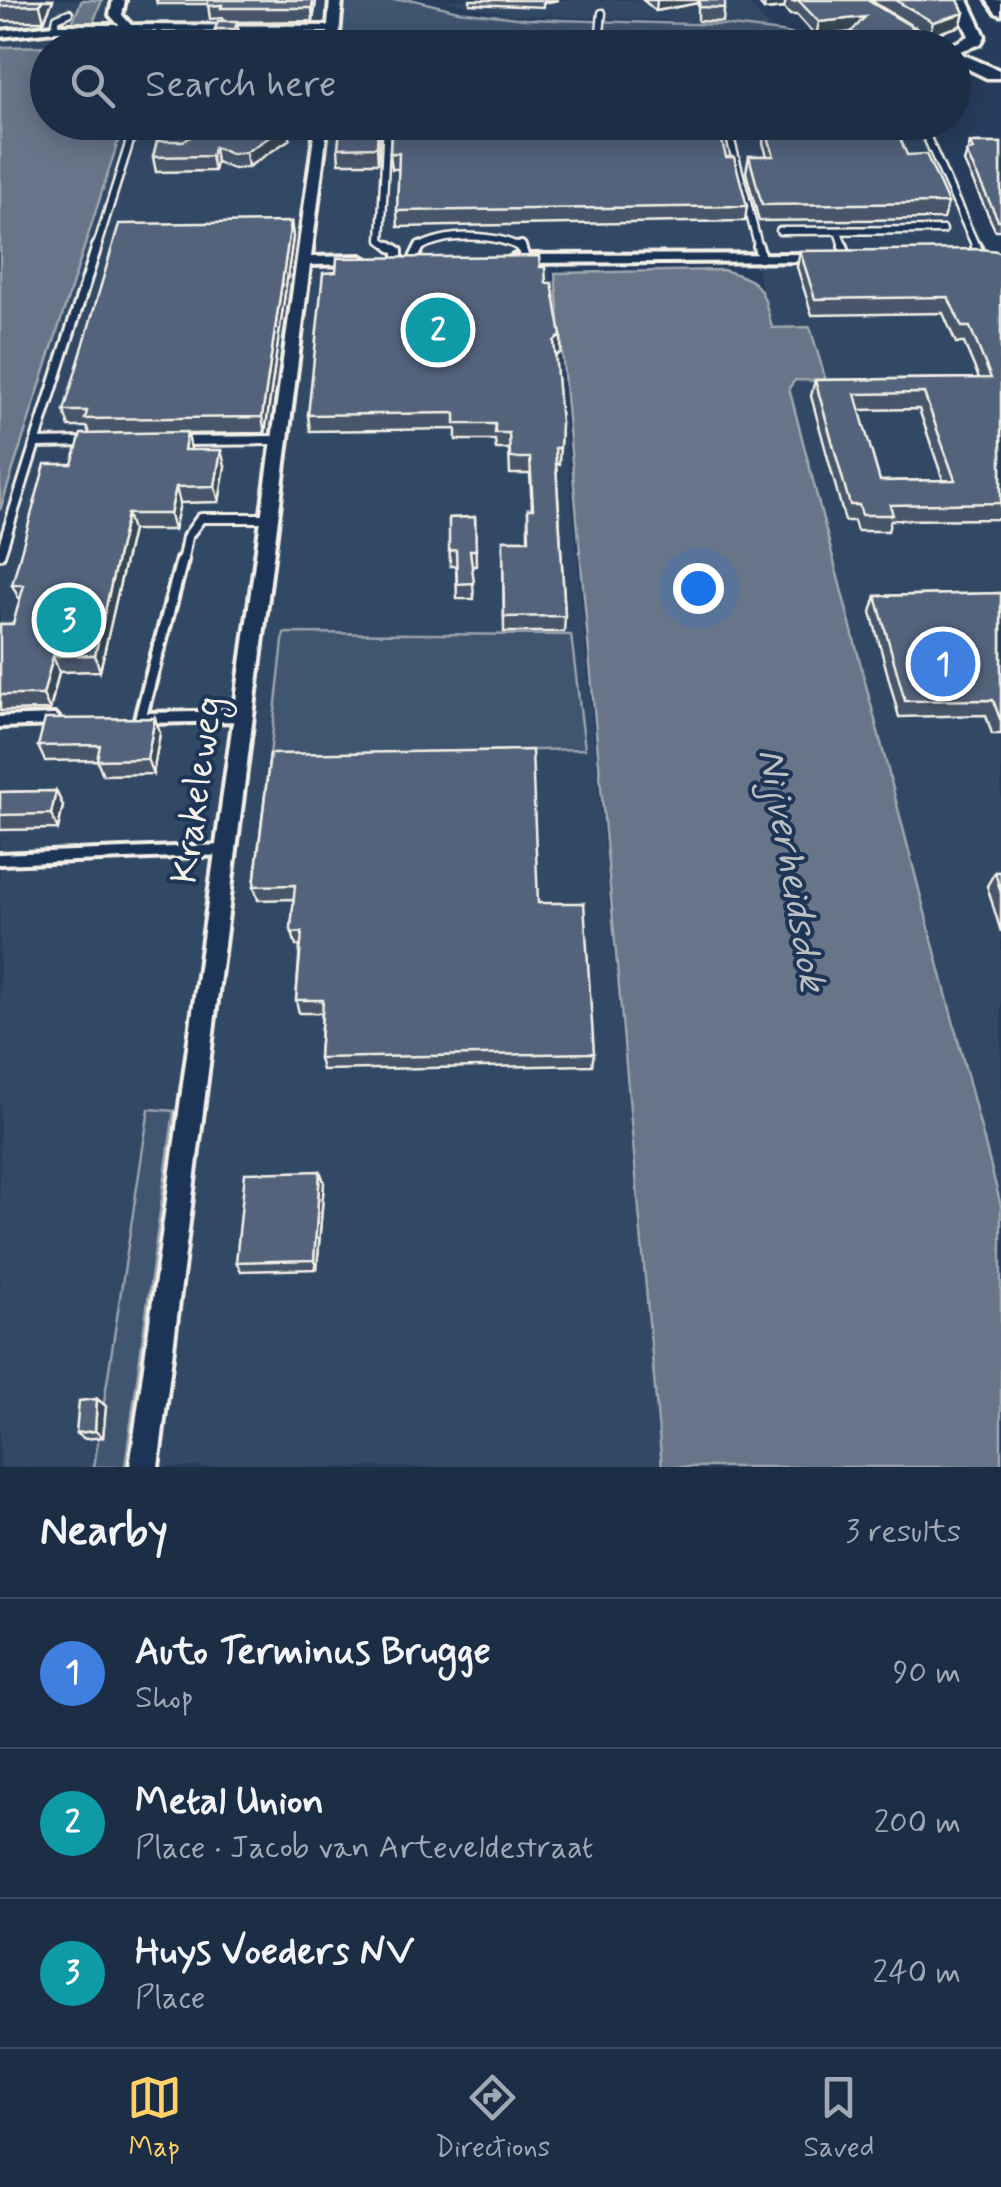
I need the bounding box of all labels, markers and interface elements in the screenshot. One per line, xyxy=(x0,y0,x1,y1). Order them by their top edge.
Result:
search box xyxy=(30,30,971,140)
icon: search xyxy=(65,58,120,113)
text: Search here xyxy=(145,61,336,110)
pin: 2 xyxy=(406,292,470,368)
your location xyxy=(673,563,724,614)
pin: 3 xyxy=(36,582,102,658)
pin: 1 xyxy=(910,626,976,702)
street label: Krakeleweg xyxy=(161,693,239,887)
water label: Nijverheidsdok xyxy=(744,744,838,998)
text: Nearby xyxy=(40,1505,168,1560)
text: 3 results xyxy=(845,1511,961,1553)
text: Auto Terminus Brugge xyxy=(135,1628,491,1677)
text: 1 xyxy=(65,1652,80,1694)
text: 90 m xyxy=(893,1652,961,1694)
text: Shop xyxy=(135,1677,194,1719)
text: Metal Union xyxy=(135,1778,324,1827)
text: 2 xyxy=(65,1802,80,1844)
text: 200 m xyxy=(874,1802,961,1844)
text: Place · Jacob van Arteveldestraat xyxy=(135,1827,593,1869)
text: Huys Voeders NV xyxy=(135,1928,415,1977)
text: 3 xyxy=(65,1952,80,1994)
text: 240 m xyxy=(873,1952,961,1994)
text: Place xyxy=(135,1977,205,2019)
tab: Map xyxy=(127,2070,182,2167)
tab: Directions xyxy=(435,2070,550,2167)
tab: Saved xyxy=(804,2070,874,2167)

